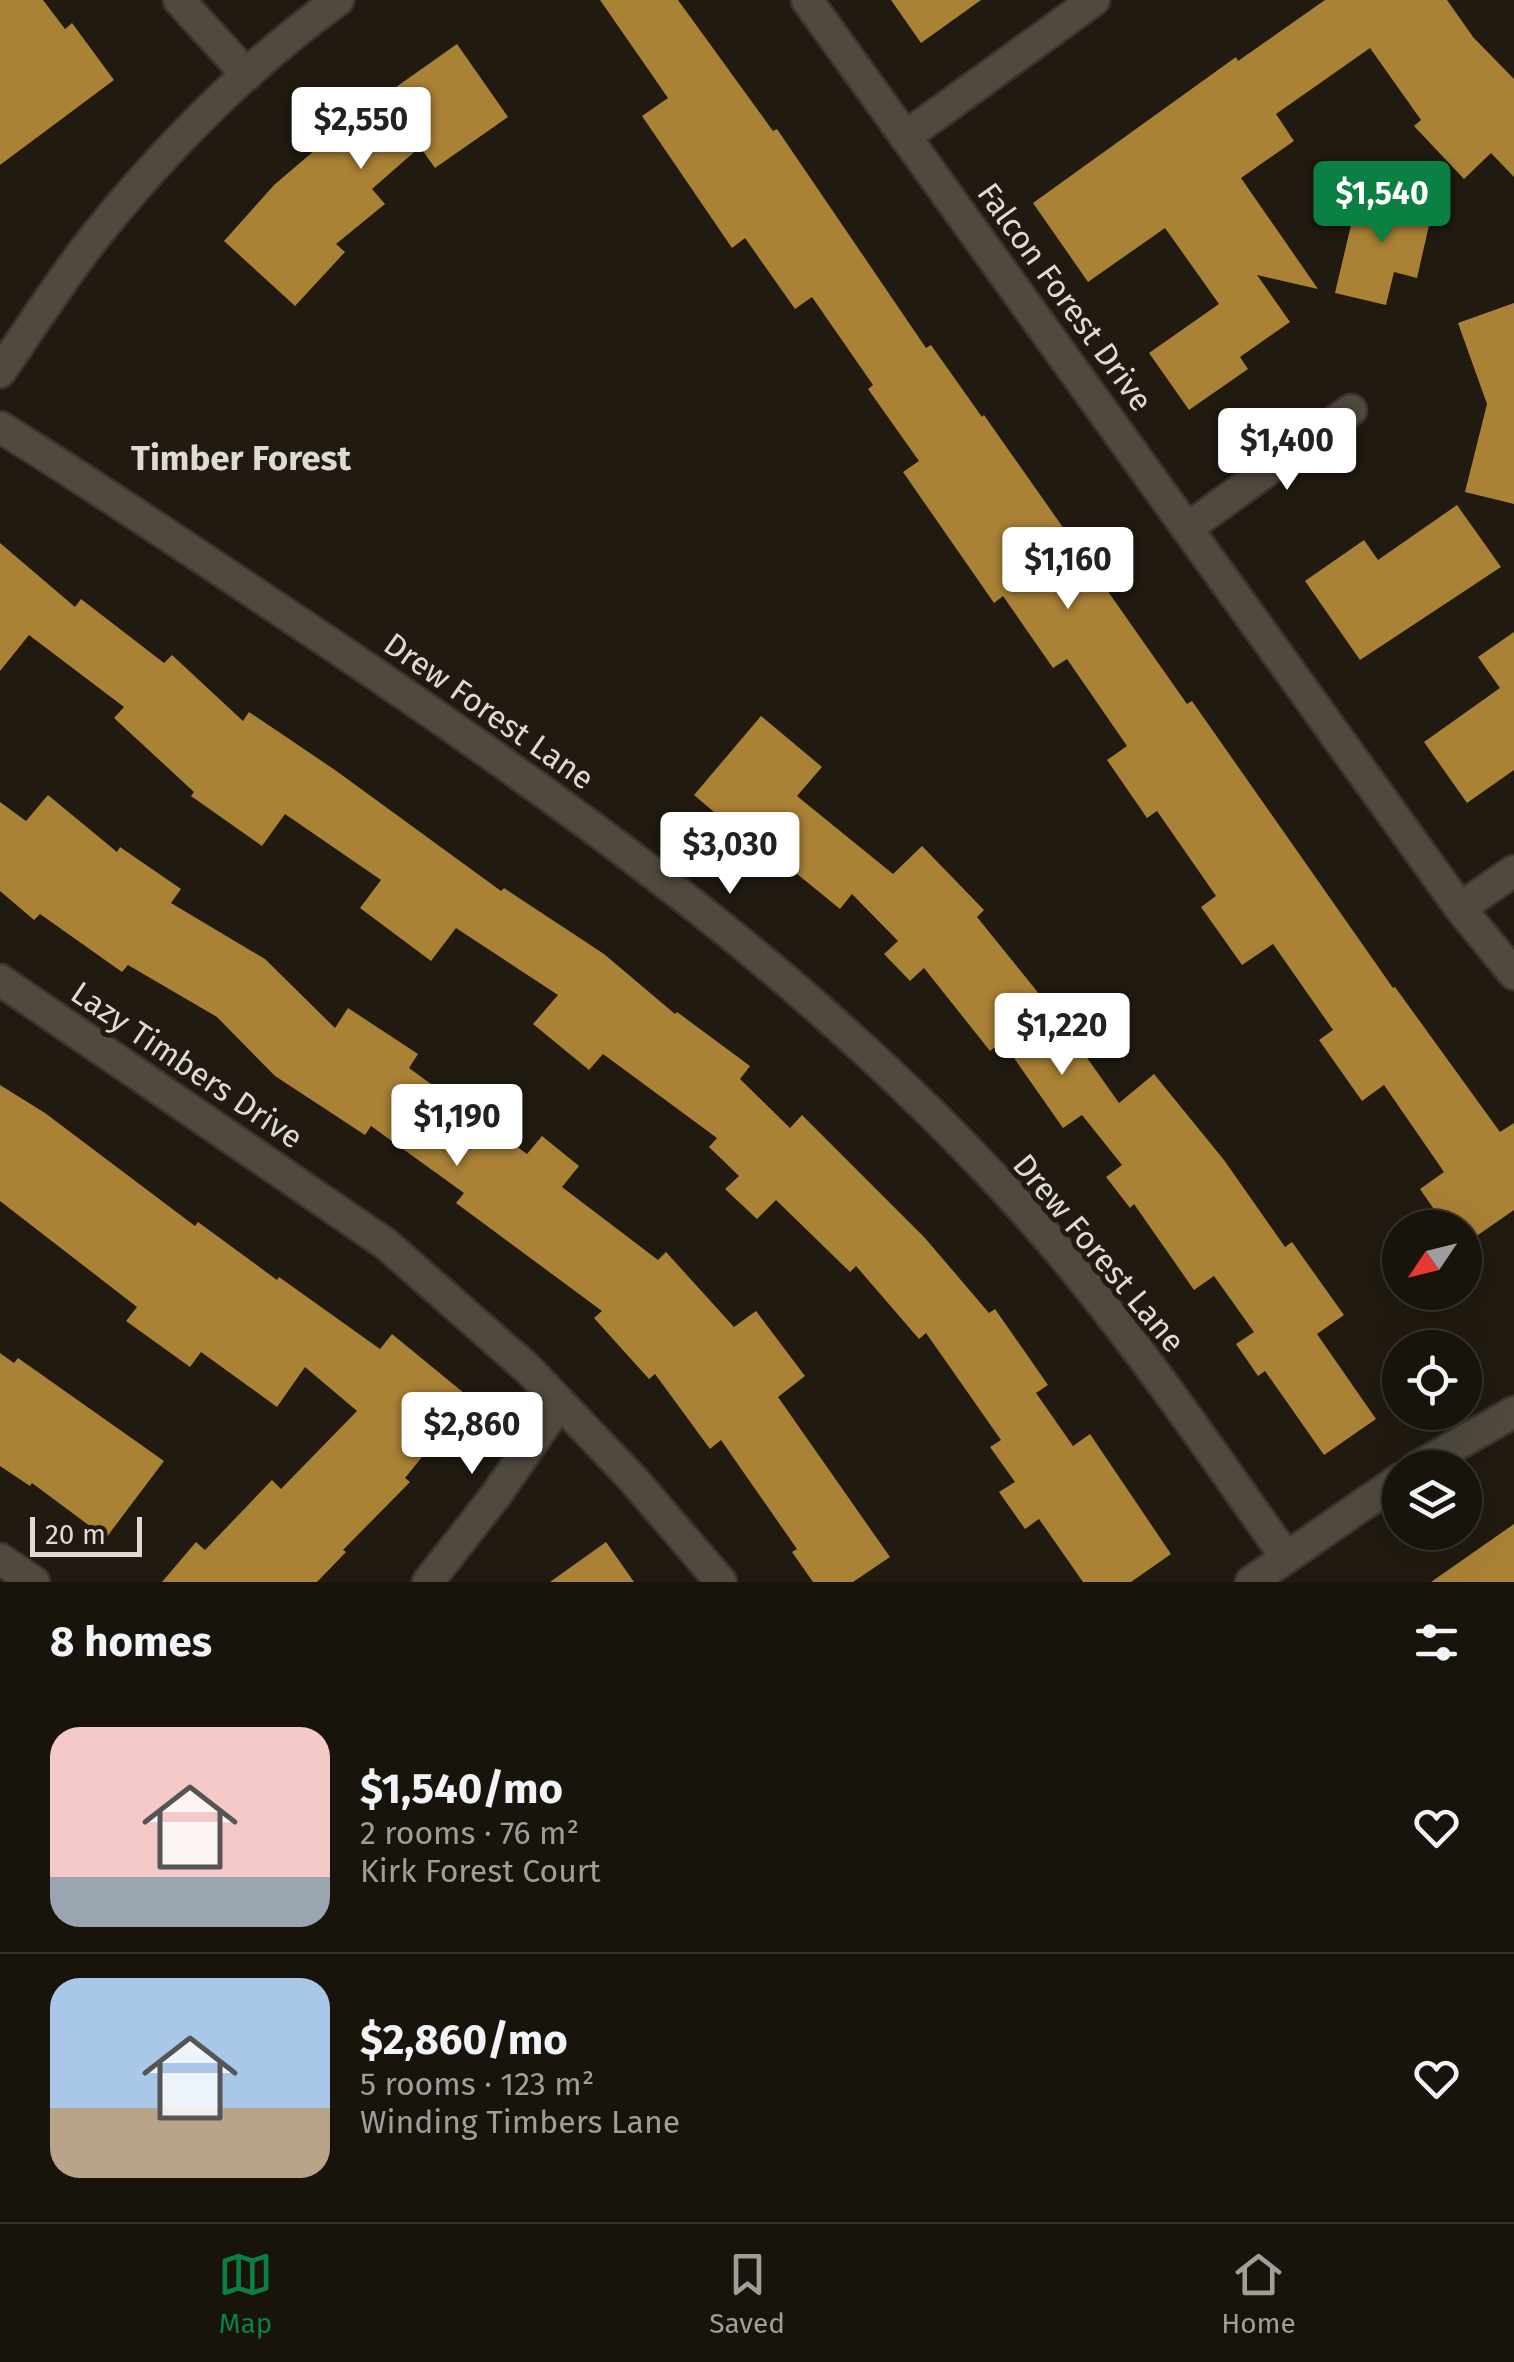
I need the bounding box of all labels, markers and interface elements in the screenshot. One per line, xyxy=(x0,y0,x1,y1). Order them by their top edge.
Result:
pin: $2,550 xyxy=(280,87,442,172)
text: $2,550 xyxy=(314,100,408,138)
pin: $1,540 xyxy=(1301,161,1463,246)
text: $1,540 xyxy=(1335,174,1429,212)
street label: Falcon Forest Drive xyxy=(969,175,1161,419)
pin: $1,400 xyxy=(1206,408,1368,493)
text: $1,400 xyxy=(1240,421,1334,459)
district label: Timber Forest xyxy=(131,437,351,479)
pin: $1,160 xyxy=(987,527,1149,612)
text: $1,160 xyxy=(1024,540,1112,578)
street label: Drew Forest Lane xyxy=(377,625,601,797)
pin: $3,030 xyxy=(649,812,811,897)
text: $3,030 xyxy=(682,825,778,863)
street label: Lazy Timbers Drive xyxy=(64,973,310,1157)
pin: $1,220 xyxy=(981,993,1143,1078)
text: $1,220 xyxy=(1017,1006,1107,1044)
pin: $1,190 xyxy=(376,1084,538,1169)
text: $1,190 xyxy=(413,1097,501,1135)
street label: Drew Forest Lane xyxy=(1005,1146,1193,1360)
north arrow xyxy=(1382,1210,1482,1310)
map controls xyxy=(1382,1210,1482,1550)
button: locate xyxy=(1382,1330,1482,1430)
pin: $2,860 xyxy=(391,1392,553,1477)
text: $2,860 xyxy=(424,1405,520,1443)
button: layers xyxy=(1382,1450,1482,1550)
scale bar xyxy=(30,1512,142,1556)
text: 20 m xyxy=(45,1518,106,1551)
icon: filters xyxy=(1409,1615,1464,1670)
text: 8 homes xyxy=(50,1617,212,1667)
text: $1,540/mo xyxy=(360,1764,563,1814)
icon: home xyxy=(130,1767,250,1887)
icon: heart xyxy=(1409,1800,1464,1855)
text: 2 rooms · 76 m² xyxy=(360,1814,579,1852)
text: Kirk Forest Court xyxy=(360,1852,601,1890)
text: $2,860/mo xyxy=(360,2015,568,2065)
icon: home xyxy=(130,2018,250,2138)
icon: heart xyxy=(1409,2051,1464,2106)
text: 5 rooms · 123 m² xyxy=(360,2065,594,2103)
text: Winding Timbers Lane xyxy=(360,2103,680,2141)
tab: Map xyxy=(218,2247,273,2340)
tab: Saved xyxy=(709,2247,785,2340)
tab: Home xyxy=(1221,2247,1296,2340)

